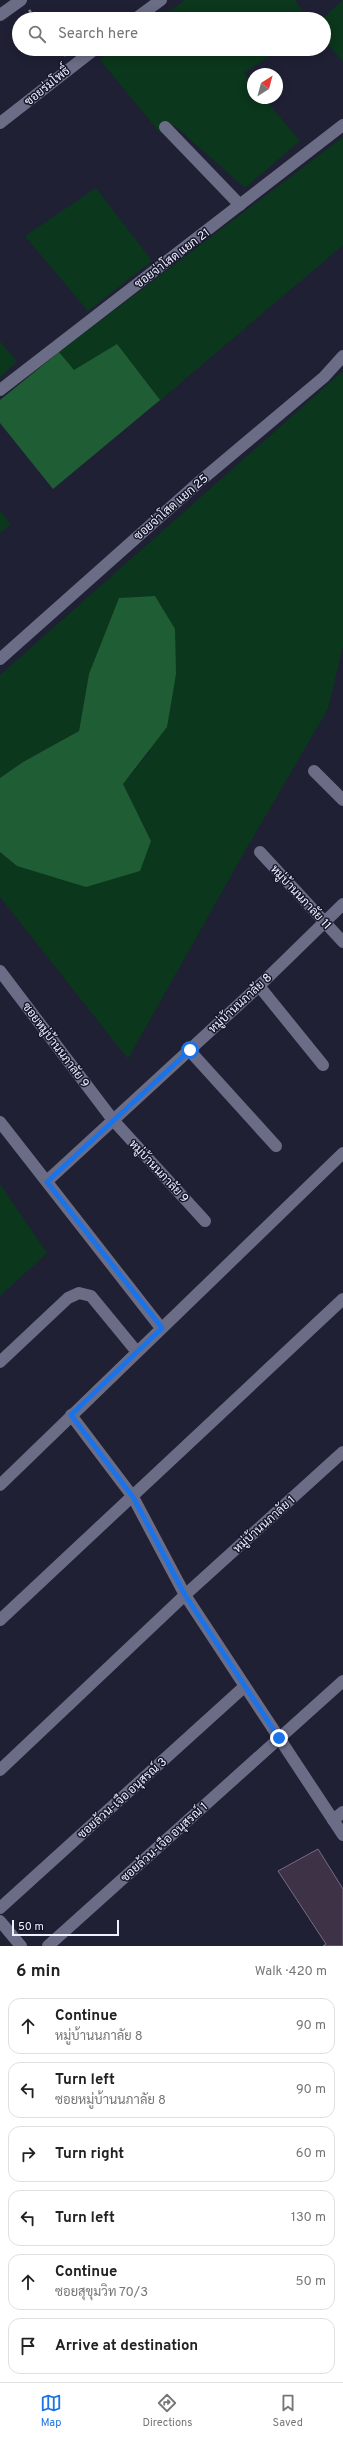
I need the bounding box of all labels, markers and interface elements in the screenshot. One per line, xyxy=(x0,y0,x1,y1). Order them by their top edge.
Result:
search box xyxy=(12,12,331,56)
icon: search xyxy=(26,23,48,45)
text: Search here xyxy=(58,25,138,44)
street label: ซอยร่มโพธิ์ xyxy=(19,60,74,110)
north arrow xyxy=(247,68,283,104)
street label: ซอยจ่าโสด แยก 21 xyxy=(131,224,214,292)
street label: ซอยจ่าโสด แยก 25 xyxy=(130,470,212,544)
street label: หมู่บ้านนภาลัย 11 xyxy=(266,862,334,933)
street label: หมู่บ้านนภาลัย 8 xyxy=(206,970,276,1037)
street label: ซอยหมู่บ้านนภาลัย 9 xyxy=(18,1000,92,1091)
route start xyxy=(181,1041,199,1059)
street label: หมู่บ้านนภาลัย 9 xyxy=(125,1137,192,1207)
street label: หมู่บ้านนภาลัย 1 xyxy=(230,1493,299,1557)
route end xyxy=(270,1729,288,1747)
street label: ซอยล้วน-เจือ อนุสรณ์ 3 xyxy=(74,1754,171,1843)
street label: ซอยล้วน-เจือ อนุสรณ์ 1 xyxy=(117,1799,212,1886)
scale bar xyxy=(12,1918,119,1937)
text: 50 m xyxy=(18,1920,44,1934)
text: 6 min xyxy=(16,1961,60,1983)
text: Walk · 420 m xyxy=(255,1964,327,1980)
text: Continue xyxy=(55,2007,117,2026)
icon: ahead xyxy=(17,2015,39,2037)
text: 90 m xyxy=(296,2018,326,2034)
text: หมู่บ้านนภาลัย 8 xyxy=(55,2029,143,2045)
text: Turn left xyxy=(55,2071,115,2090)
icon: left xyxy=(17,2079,39,2101)
text: 90 m xyxy=(296,2082,326,2098)
text: ซอยหมู่บ้านนภาลัย 8 xyxy=(55,2093,166,2109)
icon: right xyxy=(17,2143,39,2165)
text: Turn right xyxy=(55,2145,124,2164)
text: 60 m xyxy=(296,2146,326,2162)
icon: left xyxy=(17,2207,39,2229)
text: Turn left xyxy=(55,2209,115,2228)
text: 130 m xyxy=(291,2210,326,2226)
text: Continue xyxy=(55,2263,117,2282)
icon: ahead xyxy=(17,2271,39,2293)
text: 50 m xyxy=(296,2274,326,2290)
text: ซอยสุขุมวิท 70/3 xyxy=(55,2285,148,2301)
icon: arrive xyxy=(17,2335,39,2357)
text: Arrive at destination xyxy=(55,2337,198,2356)
tab: Map xyxy=(40,2392,62,2430)
tab: Directions xyxy=(142,2392,192,2430)
tab: Saved xyxy=(273,2392,303,2430)

